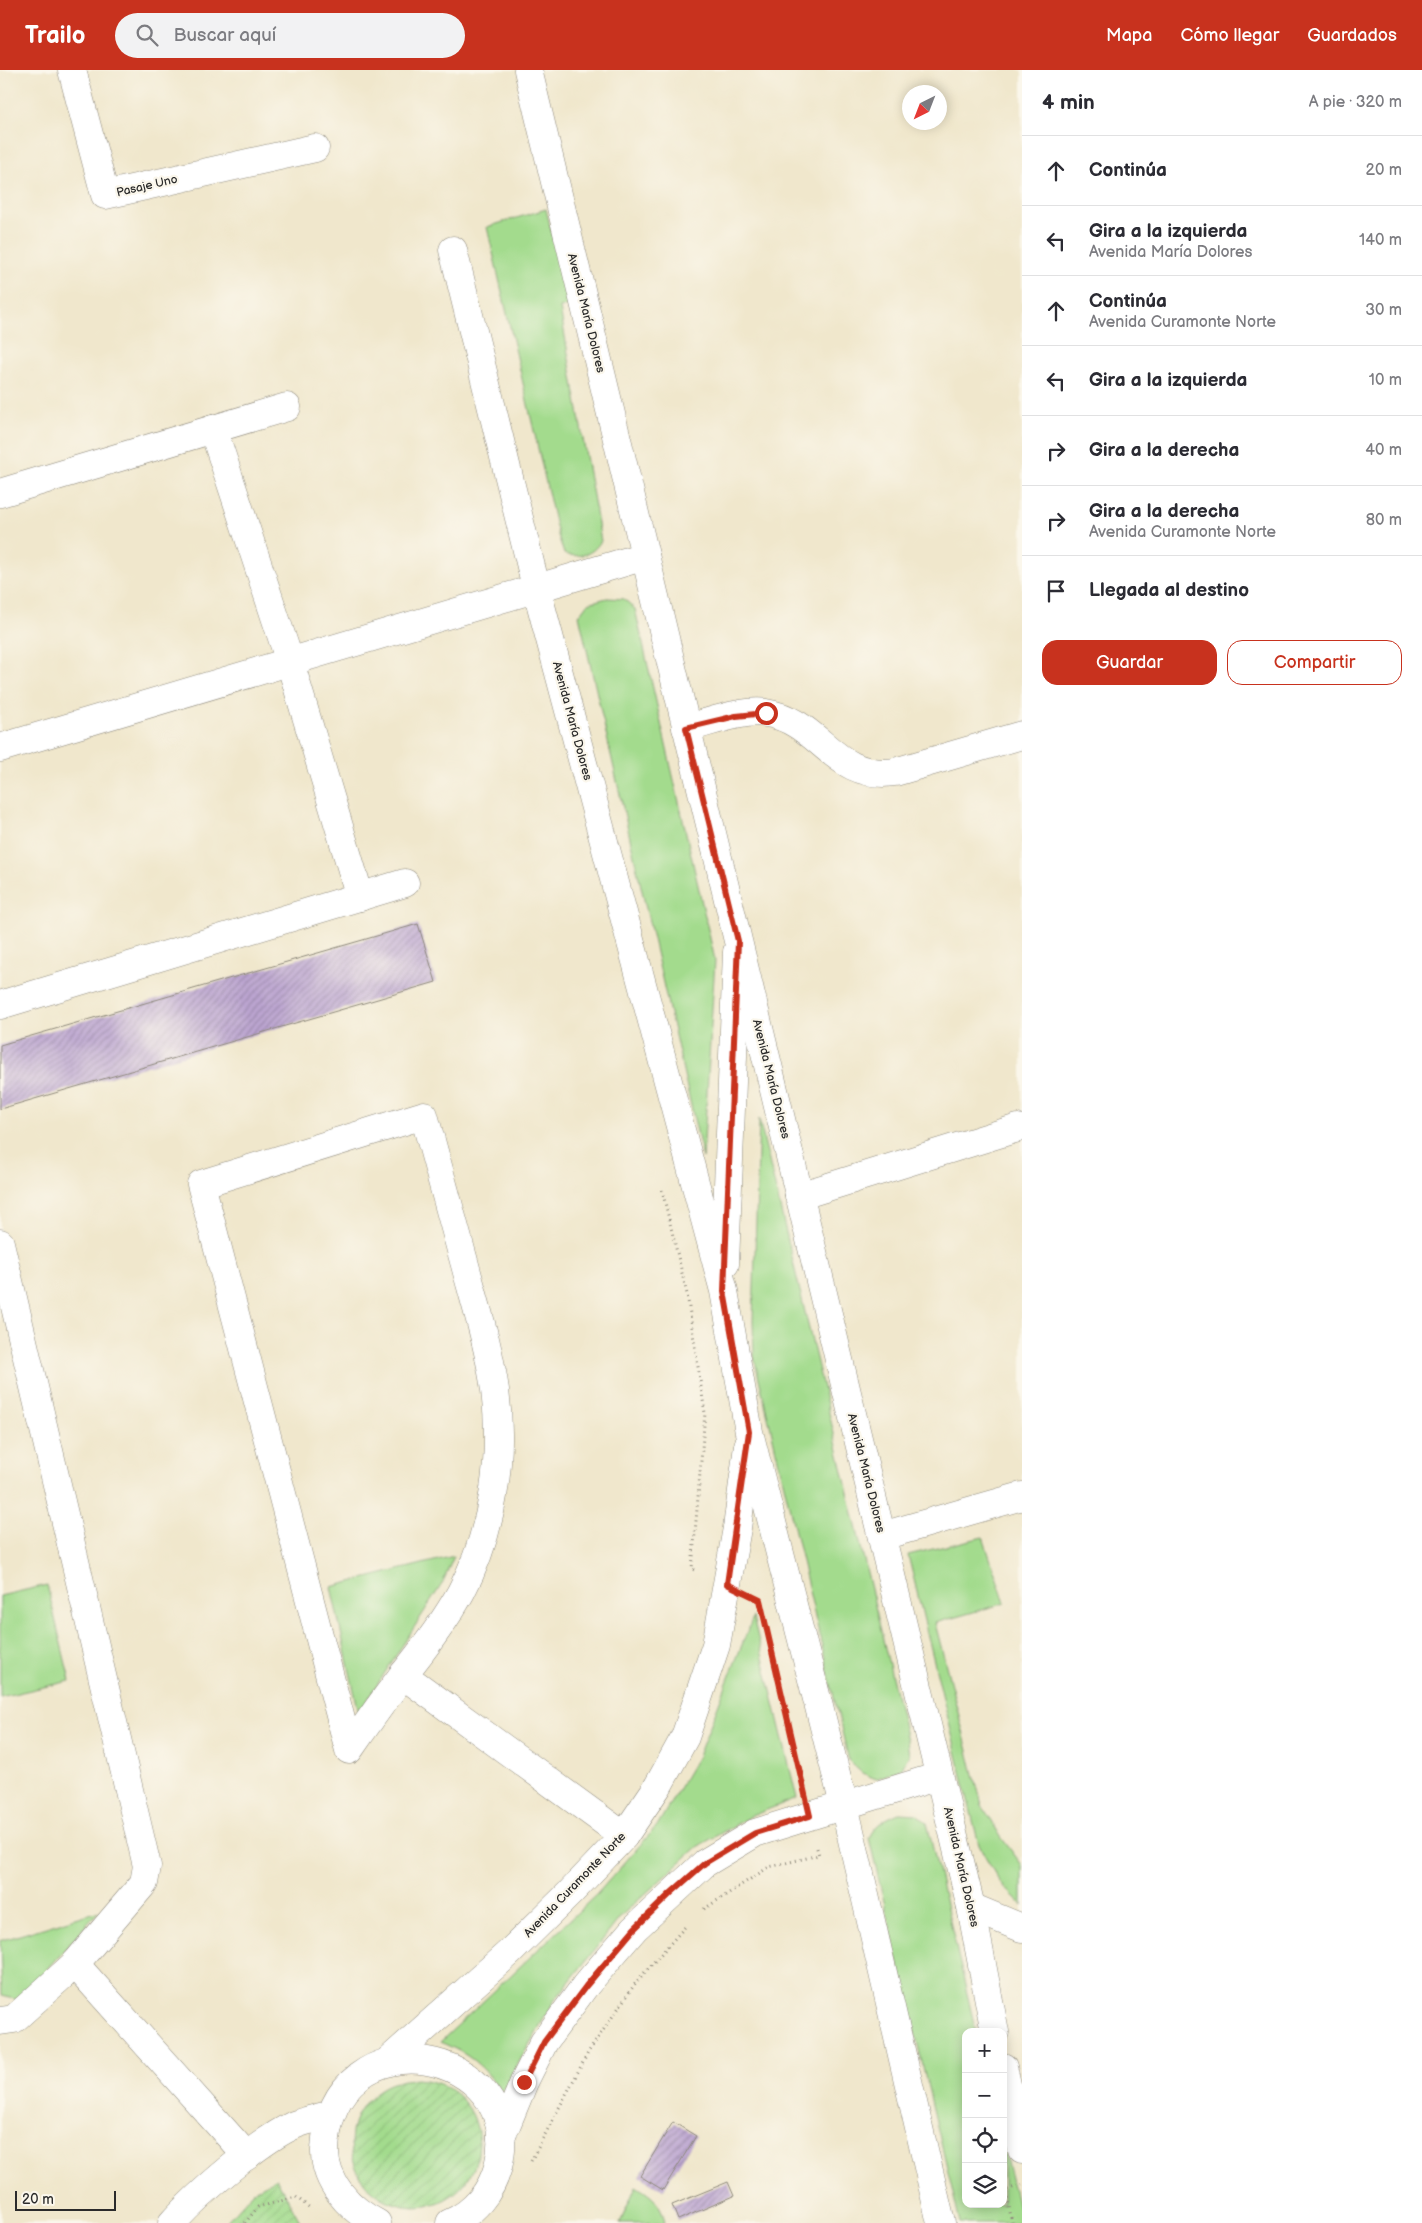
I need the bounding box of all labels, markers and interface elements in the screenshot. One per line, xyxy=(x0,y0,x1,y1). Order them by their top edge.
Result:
search box xyxy=(115,13,465,58)
text: Trailo xyxy=(25,21,85,50)
icon: search xyxy=(133,21,161,49)
text: Buscar aquí xyxy=(173,24,276,47)
text: Mapa xyxy=(1106,25,1152,46)
text: Cómo llegar xyxy=(1180,25,1279,46)
text: Guardados xyxy=(1307,25,1397,46)
north arrow xyxy=(902,85,947,130)
text: 4 min xyxy=(1042,90,1095,115)
text: A pie · 320 m xyxy=(1309,93,1402,112)
icon: ahead xyxy=(1042,157,1070,185)
text: Continúa xyxy=(1089,159,1167,182)
text: 20 m xyxy=(1366,161,1402,180)
street label: Pasaje Uno xyxy=(115,172,179,200)
text: Gira a la izquierda xyxy=(1089,220,1247,243)
icon: left xyxy=(1042,227,1070,255)
text: 140 m xyxy=(1359,231,1402,250)
text: Avenida María Dolores xyxy=(1089,243,1252,262)
street label: Avenida María Dolores xyxy=(564,252,608,374)
text: Continúa xyxy=(1089,290,1167,313)
icon: ahead xyxy=(1042,297,1070,325)
text: 30 m xyxy=(1365,301,1402,320)
text: Avenida Curamonte Norte xyxy=(1089,313,1276,332)
icon: left xyxy=(1042,367,1070,395)
text: Gira a la izquierda xyxy=(1089,369,1247,392)
text: 10 m xyxy=(1369,371,1402,390)
icon: right xyxy=(1042,437,1070,465)
text: Gira a la derecha xyxy=(1089,439,1239,462)
text: 40 m xyxy=(1365,441,1402,460)
text: Gira a la derecha xyxy=(1089,500,1239,523)
icon: right xyxy=(1042,507,1070,535)
text: 80 m xyxy=(1366,511,1402,530)
text: Avenida Curamonte Norte xyxy=(1089,523,1276,542)
icon: arrive xyxy=(1042,577,1070,605)
text: Llegada al destino xyxy=(1089,579,1249,602)
button: Guardar xyxy=(1042,640,1217,685)
button: Compartir xyxy=(1227,640,1402,685)
street label: Avenida María Dolores xyxy=(549,660,595,782)
route start xyxy=(755,702,778,725)
street label: Avenida María Dolores xyxy=(749,1018,793,1140)
street label: Avenida María Dolores xyxy=(844,1412,888,1534)
street label: Avenida María Dolores xyxy=(940,1806,982,1928)
street label: Avenida Curamonte Norte xyxy=(521,1829,629,1941)
map controls xyxy=(962,2028,1007,2208)
button: + xyxy=(962,2028,1007,2073)
route end xyxy=(513,2071,536,2094)
button: − xyxy=(962,2073,1007,2118)
button: locate xyxy=(962,2118,1007,2163)
button: layers xyxy=(962,2163,1007,2208)
scale bar xyxy=(15,2188,116,2211)
text: 20 m xyxy=(22,2191,54,2208)

